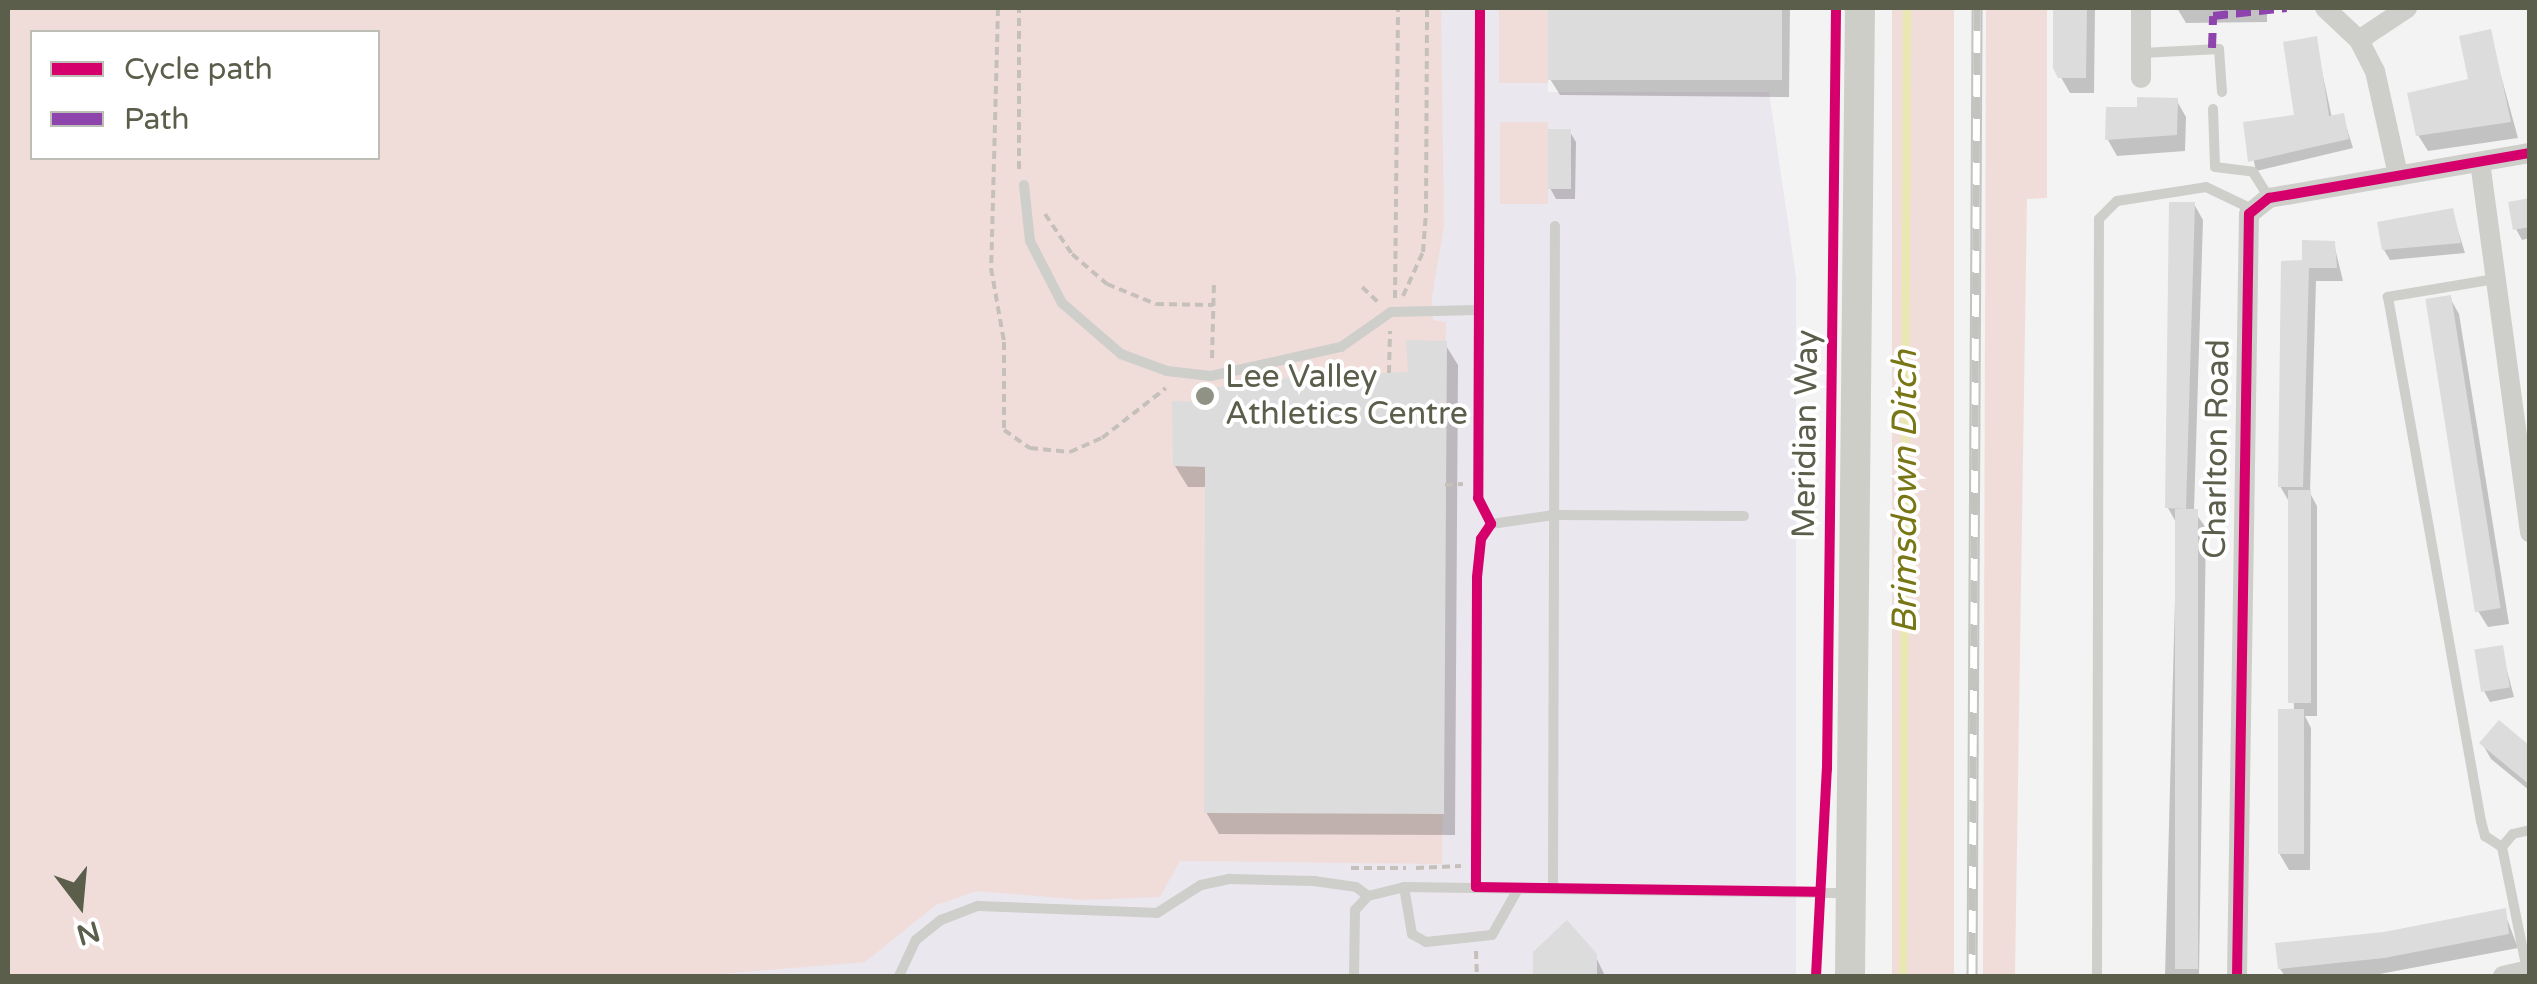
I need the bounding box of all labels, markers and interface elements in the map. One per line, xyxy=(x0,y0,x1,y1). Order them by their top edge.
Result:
legend xyxy=(30,30,380,160)
text: Cycle path xyxy=(124,51,273,88)
text: Path xyxy=(124,101,190,138)
street label: Meridian Way xyxy=(1785,329,1827,539)
street label: Charlton Road xyxy=(2196,339,2238,559)
water label: Brimsdown Ditch xyxy=(1884,350,1926,634)
place label: Lee Valley Athletics Centre xyxy=(1225,359,1468,434)
marker: Lee Valley Athletics Centre xyxy=(1194,385,1216,407)
north arrow xyxy=(30,854,130,954)
text: N xyxy=(73,913,104,952)

